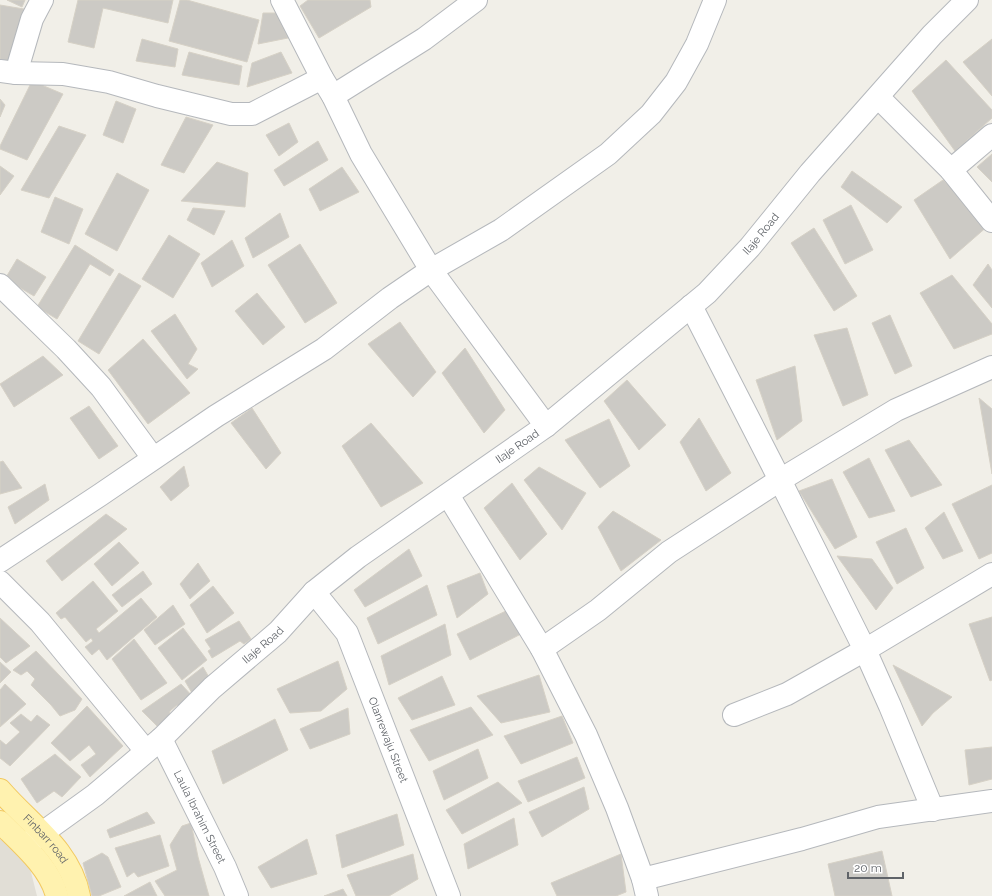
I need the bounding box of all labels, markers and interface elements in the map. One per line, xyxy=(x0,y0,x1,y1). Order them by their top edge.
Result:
street label: Ilaje Road xyxy=(740,211,782,258)
street label: Ilaje Road xyxy=(493,427,542,466)
street label: Ilaje Road xyxy=(240,624,287,666)
street label: Olanrewaju Street xyxy=(365,695,410,785)
street label: Laula Ibrahim Street xyxy=(171,768,228,866)
street label: Finbarr road xyxy=(20,812,71,866)
scale bar xyxy=(848,854,903,880)
text: 20 m xyxy=(854,861,882,875)

